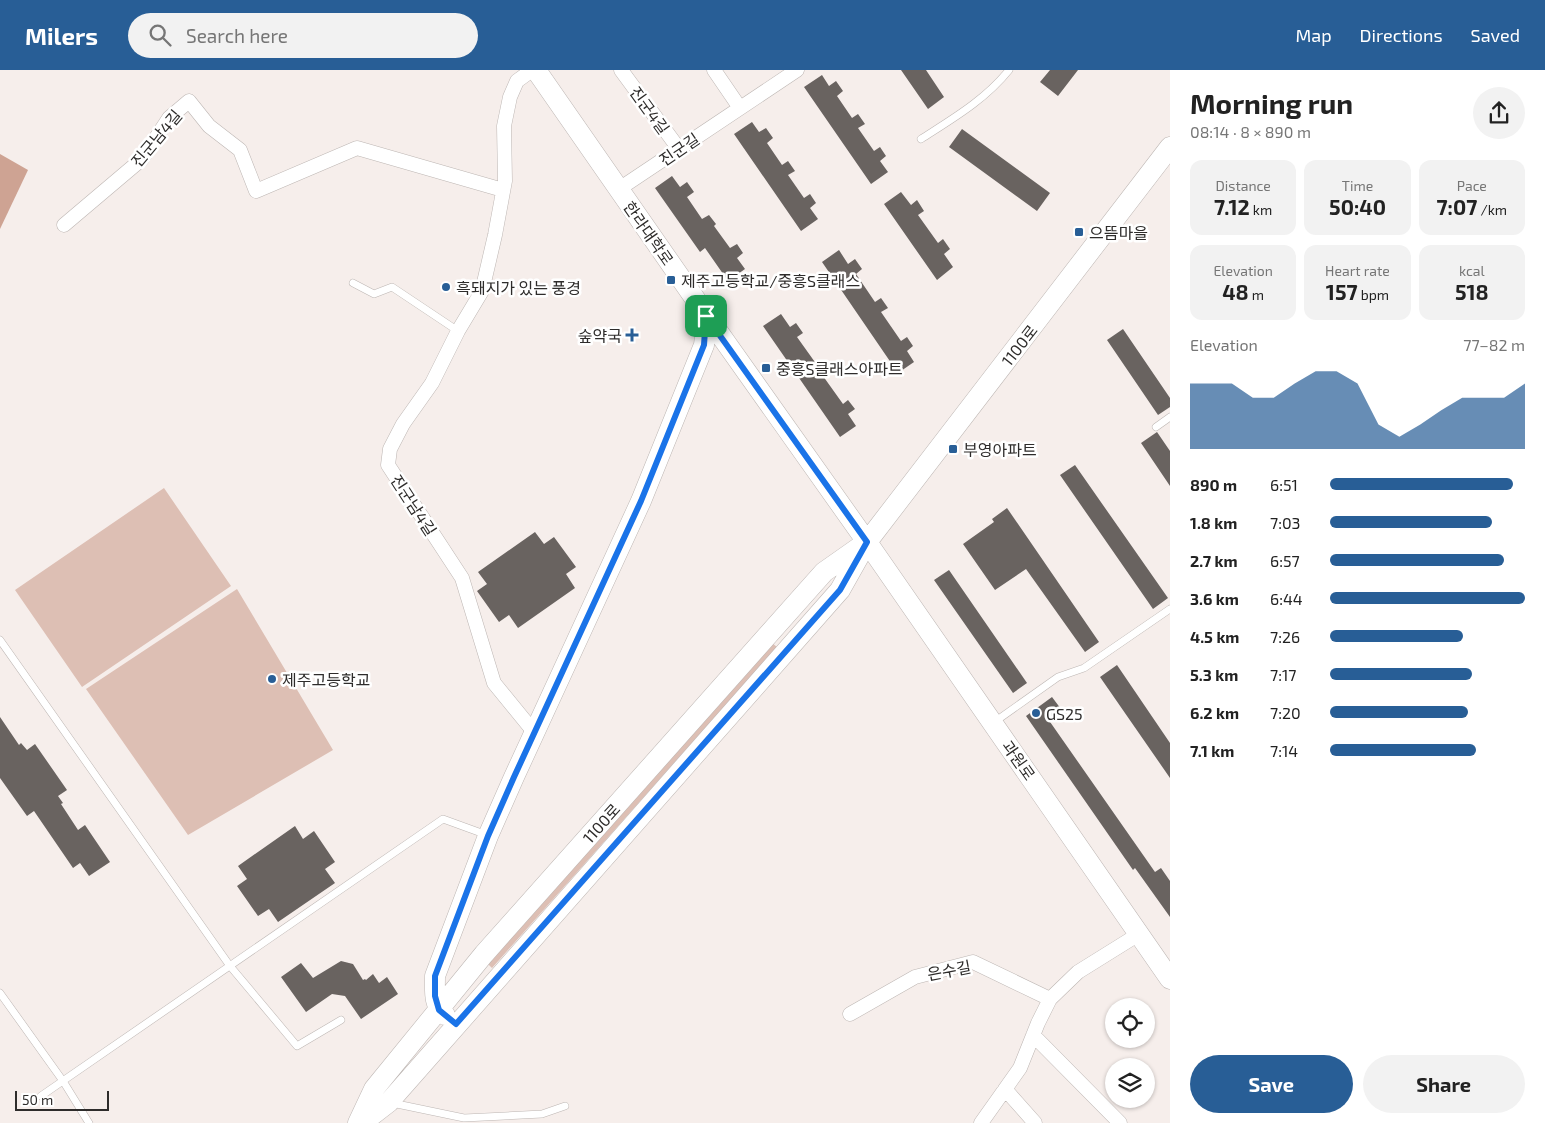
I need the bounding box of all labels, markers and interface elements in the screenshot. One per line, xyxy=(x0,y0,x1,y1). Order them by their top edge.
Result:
search box xyxy=(128,13,478,58)
text: Milers xyxy=(25,21,98,50)
icon: search xyxy=(146,21,174,49)
text: Search here xyxy=(186,24,288,47)
text: Map xyxy=(1295,24,1332,46)
text: Directions xyxy=(1360,24,1443,46)
text: Saved xyxy=(1471,24,1520,46)
street label: 진군4길 xyxy=(626,83,674,137)
text: Morning run xyxy=(1190,86,1353,120)
button: share xyxy=(1473,87,1525,139)
street label: 진군남4길 xyxy=(127,106,185,170)
text: 08:14 · 8 × 890 m xyxy=(1190,122,1311,141)
street label: 진군길 xyxy=(655,129,703,169)
text: Distance xyxy=(1216,177,1271,194)
text: Time xyxy=(1342,177,1373,194)
text: Pace xyxy=(1457,177,1487,194)
text: 7.12 xyxy=(1214,194,1250,219)
text: 50:40 xyxy=(1329,194,1386,219)
text: 7:07 xyxy=(1437,194,1477,219)
street label: 한라대학로 xyxy=(620,197,678,269)
text: km xyxy=(1250,201,1272,218)
text: /km xyxy=(1477,201,1507,218)
place label: 으뜸마을 xyxy=(1089,223,1148,242)
marker: 으뜸마을 xyxy=(1073,226,1085,238)
text: Elevation xyxy=(1213,262,1273,279)
text: Heart rate xyxy=(1325,262,1390,279)
text: kcal xyxy=(1459,262,1485,279)
place label: 제주고등학교/중흥S클래스 xyxy=(681,271,860,290)
marker: 제주고등학교/중흥S클래스 xyxy=(665,274,677,286)
place label: 흑돼지가 있는 풍경 xyxy=(456,278,581,297)
text: 48 xyxy=(1222,279,1249,304)
text: 157 xyxy=(1326,279,1358,304)
text: 518 xyxy=(1455,279,1489,304)
marker: 흑돼지가 있는 풍경 xyxy=(440,281,452,293)
text: m xyxy=(1249,286,1264,303)
text: bpm xyxy=(1358,286,1389,303)
pin xyxy=(685,295,727,337)
icon: arrive xyxy=(692,302,720,330)
street label: 1100로 xyxy=(997,321,1041,369)
place label: 숲약국 xyxy=(578,326,622,345)
marker: 숲약국 xyxy=(626,329,638,341)
text: Elevation xyxy=(1190,335,1258,354)
text: 77–82 m xyxy=(1463,335,1525,354)
place label: 중흥S클래스아파트 xyxy=(776,359,903,378)
marker: 중흥S클래스아파트 xyxy=(760,362,772,374)
place label: 부영아파트 xyxy=(963,440,1037,459)
marker: 부영아파트 xyxy=(947,443,959,455)
street label: 진군남4길 xyxy=(387,471,441,539)
text: 890 m xyxy=(1190,475,1237,494)
text: 6:51 xyxy=(1270,475,1298,494)
text: 1.8 km xyxy=(1190,513,1237,532)
text: 7:03 xyxy=(1270,513,1301,532)
text: 2.7 km xyxy=(1190,551,1238,570)
text: 6:57 xyxy=(1270,551,1300,570)
text: 3.6 km xyxy=(1190,589,1239,608)
text: 6:44 xyxy=(1270,589,1303,608)
text: 4.5 km xyxy=(1190,627,1239,646)
text: 7:26 xyxy=(1270,627,1300,646)
text: 5.3 km xyxy=(1190,665,1238,684)
text: 7:17 xyxy=(1270,665,1297,684)
place label: 제주고등학교 xyxy=(282,670,370,689)
marker: 제주고등학교 xyxy=(266,673,278,685)
text: 6.2 km xyxy=(1190,703,1239,722)
text: 7:20 xyxy=(1270,703,1301,722)
place label: GS25 xyxy=(1046,704,1083,723)
marker: GS25 xyxy=(1030,707,1042,719)
street label: 과원로 xyxy=(999,736,1040,784)
text: 7.1 km xyxy=(1190,741,1234,760)
text: 7:14 xyxy=(1270,741,1298,760)
street label: 1100로 xyxy=(578,799,624,847)
street label: 은수길 xyxy=(926,956,972,984)
map controls xyxy=(1105,998,1155,1108)
button: locate xyxy=(1105,998,1155,1048)
button: Save xyxy=(1190,1055,1353,1113)
button: Share xyxy=(1363,1055,1525,1113)
button: layers xyxy=(1105,1058,1155,1108)
scale bar xyxy=(15,1088,109,1111)
text: 50 m xyxy=(22,1091,53,1108)

